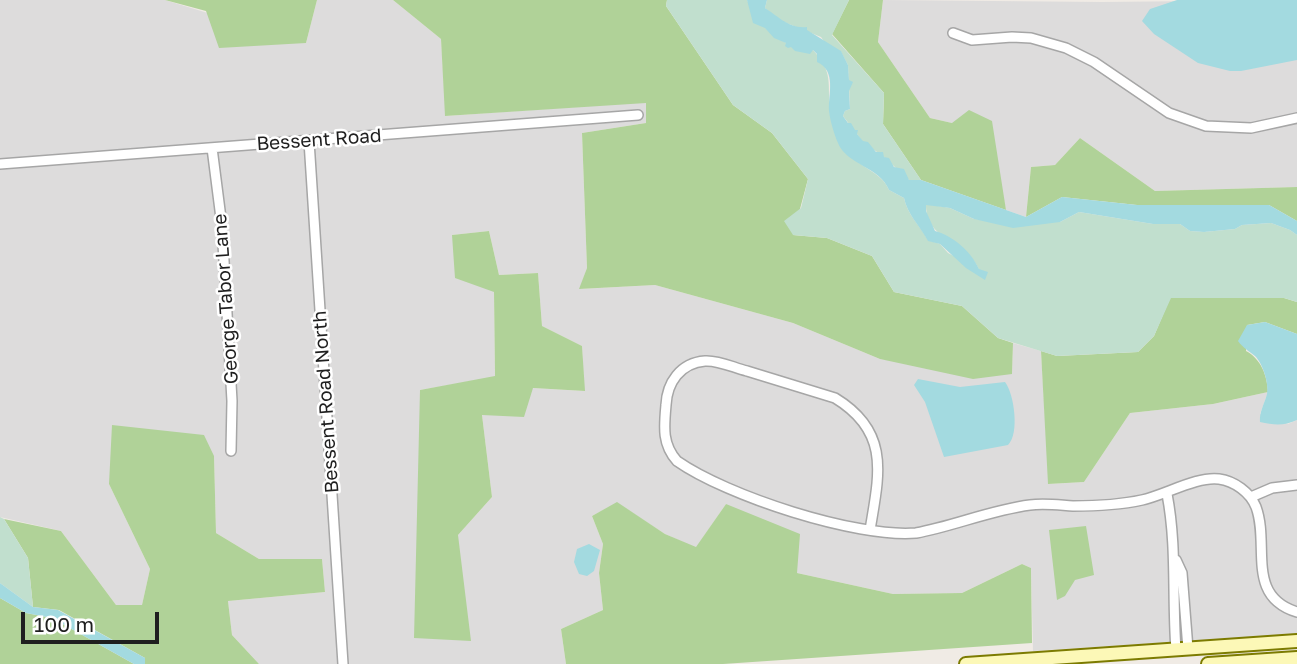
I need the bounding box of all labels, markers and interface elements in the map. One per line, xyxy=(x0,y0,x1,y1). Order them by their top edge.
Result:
street label: Bessent Road xyxy=(256,124,382,156)
street label: George Tabor Lane xyxy=(209,213,243,385)
street label: Bessent Road North xyxy=(308,310,344,494)
scale bar xyxy=(24,598,163,642)
text: 100 m xyxy=(34,611,94,637)

